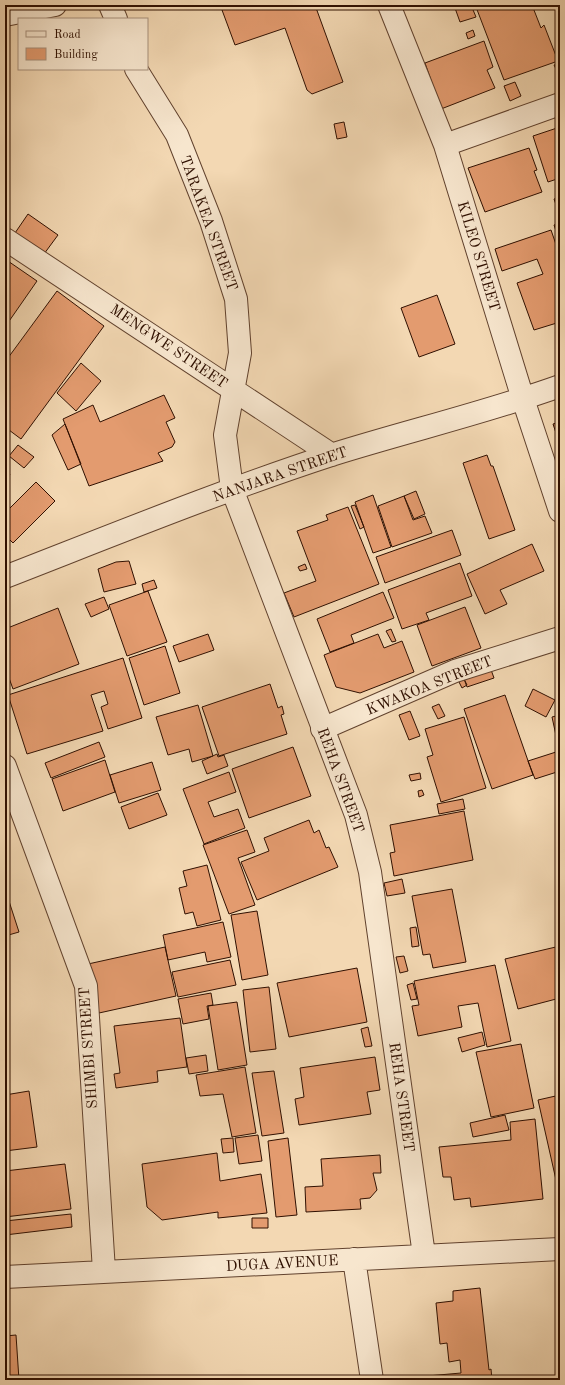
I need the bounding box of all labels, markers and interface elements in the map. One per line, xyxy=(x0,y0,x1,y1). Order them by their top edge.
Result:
legend xyxy=(18,18,148,70)
text: Road xyxy=(54,29,81,41)
text: Building xyxy=(54,49,98,61)
street label: TARAKEA STREET xyxy=(176,154,239,293)
street label: KILEO STREET xyxy=(454,199,501,313)
street label: MENGWE STREET xyxy=(107,302,230,392)
street label: NANJARA STREET xyxy=(211,445,350,506)
street label: KWAKOA STREET xyxy=(364,654,495,719)
street label: REHA STREET xyxy=(314,726,366,835)
street label: SHIMBI STREET xyxy=(78,986,101,1109)
street label: REHA STREET xyxy=(385,1041,416,1153)
street label: DUGA AVENUE xyxy=(225,1254,339,1275)

